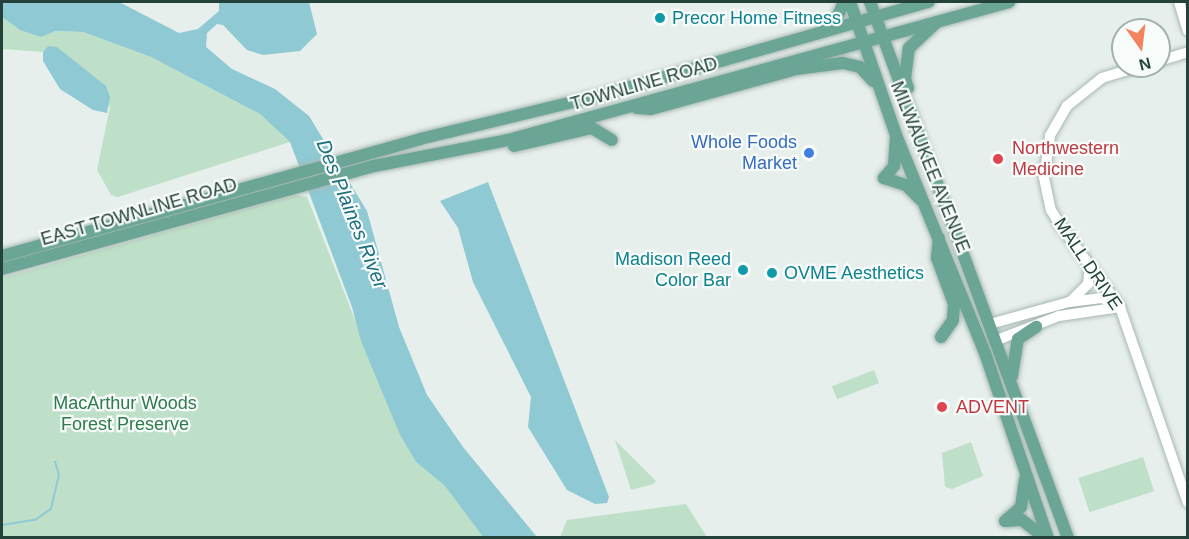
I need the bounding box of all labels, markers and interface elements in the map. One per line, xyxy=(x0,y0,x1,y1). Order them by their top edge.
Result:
place label: Precor Home Fitness xyxy=(672,7,841,29)
marker: Precor Home Fitness xyxy=(653,11,667,25)
north arrow xyxy=(1111,18,1171,78)
street label: TOWNLINE ROAD xyxy=(568,53,720,115)
text: N xyxy=(1137,54,1153,74)
street label: MILWAUKEE AVENUE xyxy=(886,78,974,256)
place label: Whole Foods Market xyxy=(691,132,797,174)
water label: Des Plaines River xyxy=(311,136,393,292)
place label: Northwestern Medicine xyxy=(1012,138,1119,180)
marker: Whole Foods Market xyxy=(802,146,816,160)
marker: Northwestern Medicine xyxy=(989,150,1007,168)
street label: EAST TOWNLINE ROAD xyxy=(38,174,240,250)
street label: MALL DRIVE xyxy=(1049,214,1127,314)
place label: Madison Reed Color Bar xyxy=(615,249,731,292)
place label: OVME Aesthetics xyxy=(784,262,925,284)
marker: Madison Reed Color Bar xyxy=(736,263,750,277)
marker: OVME Aesthetics xyxy=(765,266,779,280)
park label: MacArthur Woods Forest Preserve xyxy=(53,393,197,436)
place label: ADVENT xyxy=(956,396,1029,418)
marker: ADVENT xyxy=(933,398,951,416)

